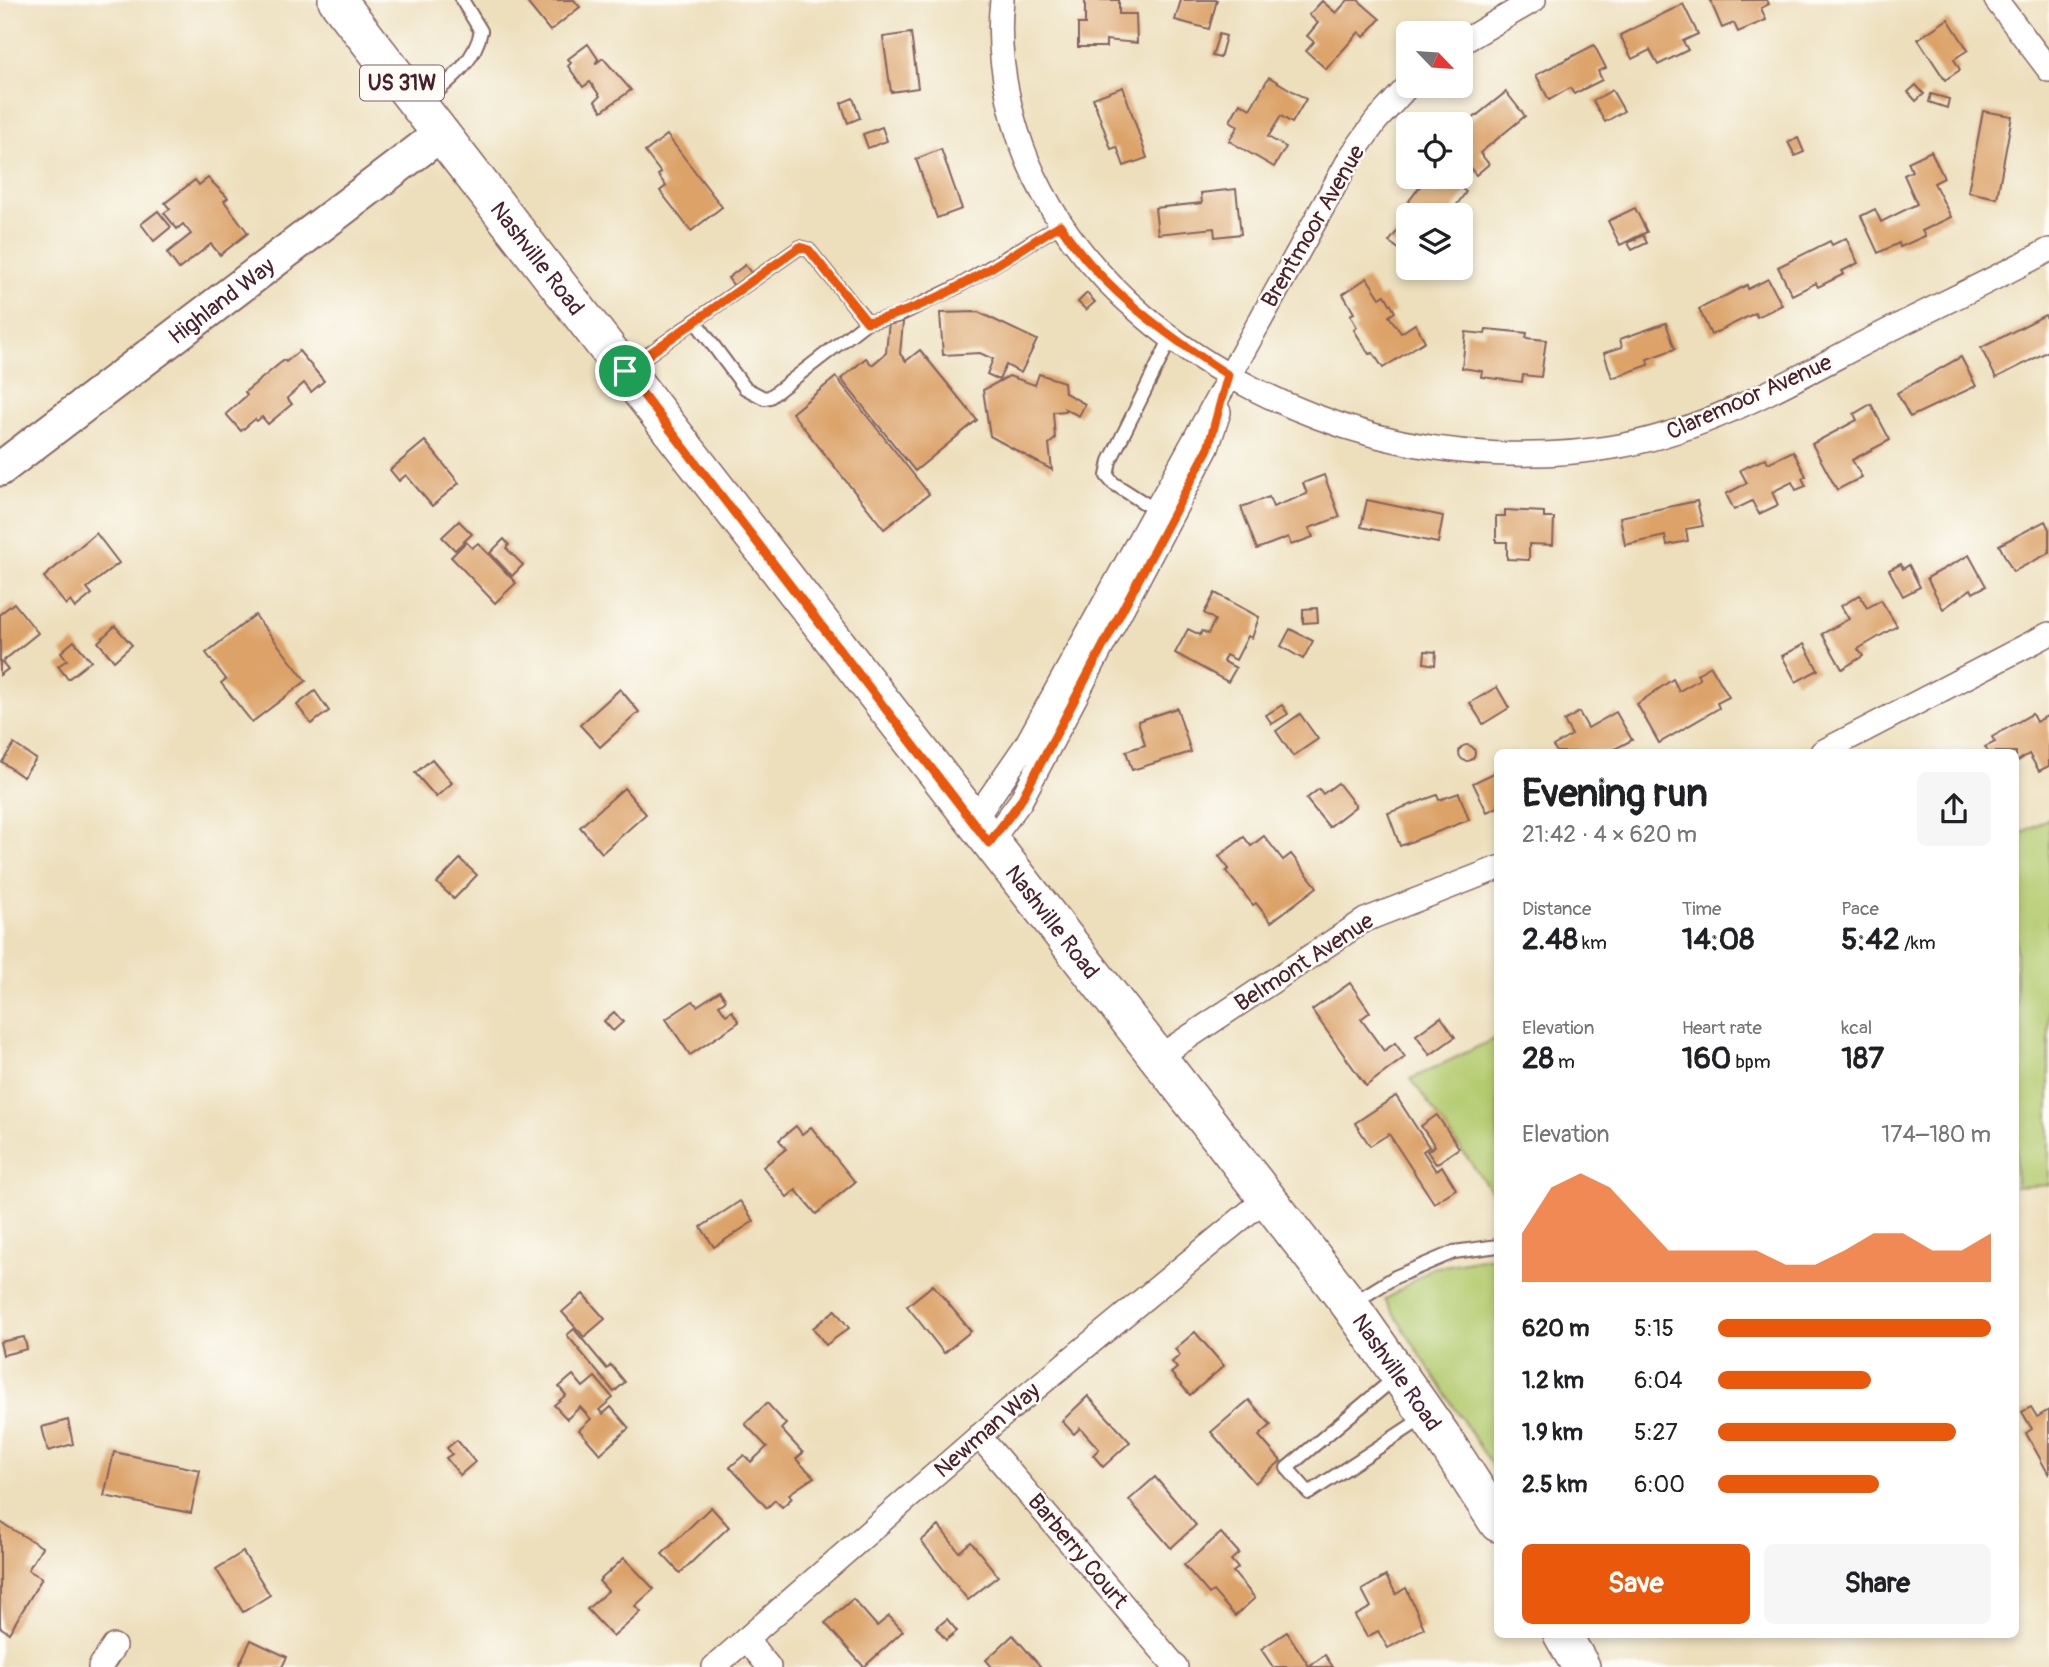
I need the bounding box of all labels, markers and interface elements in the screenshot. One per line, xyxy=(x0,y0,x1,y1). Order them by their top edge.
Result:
north arrow xyxy=(1396,21,1474,98)
map controls xyxy=(1396,21,1473,280)
road number: US 31W xyxy=(360,66,444,100)
button: locate xyxy=(1396,112,1473,189)
street label: Brentmoor Avenue xyxy=(1255,139,1372,312)
street label: Nashville Road xyxy=(484,195,591,321)
button: layers xyxy=(1396,203,1473,280)
street label: Highland Way xyxy=(162,251,280,351)
pin xyxy=(595,341,655,401)
street label: Claremoor Avenue xyxy=(1662,347,1837,446)
icon: arrive xyxy=(606,352,644,390)
text: Evening run xyxy=(1522,770,1708,818)
button: share xyxy=(1917,772,1991,846)
text: 21:42 · 4 × 620 m xyxy=(1522,820,1697,849)
street label: Nashville Road xyxy=(999,859,1106,985)
text: Distance xyxy=(1522,897,1591,921)
text: Time xyxy=(1682,897,1721,921)
text: Pace xyxy=(1841,897,1879,921)
street label: Belmont Avenue xyxy=(1229,906,1380,1018)
text: 2.48 xyxy=(1522,921,1578,958)
text: 14:08 xyxy=(1682,921,1754,958)
text: 5:42 xyxy=(1841,921,1900,958)
text: km xyxy=(1578,931,1607,955)
text: /km xyxy=(1900,931,1936,955)
text: Elevation xyxy=(1522,1016,1594,1040)
text: Heart rate xyxy=(1682,1016,1762,1040)
text: kcal xyxy=(1841,1016,1872,1040)
text: 28 xyxy=(1522,1040,1554,1077)
text: 160 xyxy=(1682,1040,1731,1077)
text: 187 xyxy=(1841,1040,1884,1077)
text: m xyxy=(1554,1050,1575,1074)
text: bpm xyxy=(1731,1050,1771,1074)
text: Elevation xyxy=(1522,1120,1610,1149)
text: 174–180 m xyxy=(1881,1120,1991,1149)
street label: Nashville Road xyxy=(1346,1308,1448,1437)
text: 620 m xyxy=(1522,1314,1589,1343)
text: 5:15 xyxy=(1634,1314,1674,1343)
text: 1.2 km xyxy=(1522,1366,1584,1395)
text: 6:04 xyxy=(1634,1366,1683,1395)
street label: Newman Way xyxy=(928,1376,1046,1484)
text: 1.9 km xyxy=(1522,1418,1583,1447)
text: 5:27 xyxy=(1634,1418,1678,1447)
text: 2.5 km xyxy=(1522,1470,1587,1499)
text: 6:00 xyxy=(1634,1470,1685,1499)
street label: Barberry Court xyxy=(1021,1488,1135,1615)
button: Save xyxy=(1522,1544,1750,1624)
button: Share xyxy=(1764,1544,1991,1624)

